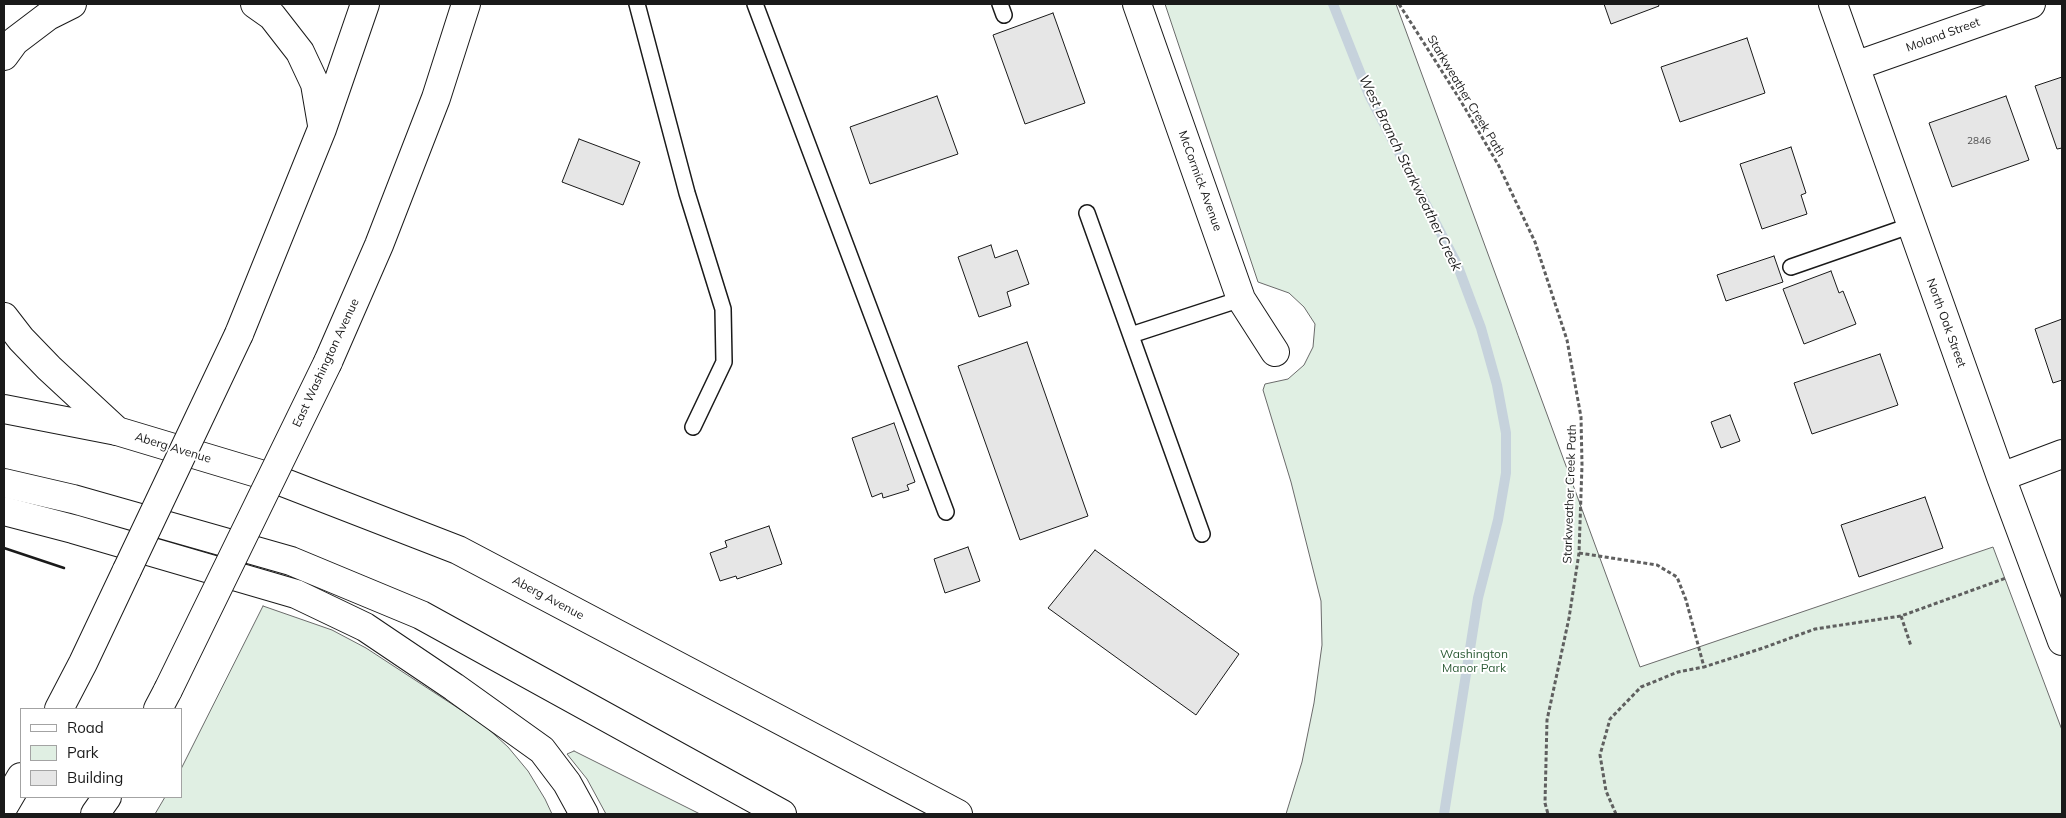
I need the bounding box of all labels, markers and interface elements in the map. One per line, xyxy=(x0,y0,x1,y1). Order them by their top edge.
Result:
street label: Moland Street xyxy=(1904,15,1982,55)
street label: Starkweather Creek Path xyxy=(1424,33,1508,159)
water label: West Branch Starkweather Creek xyxy=(1355,72,1465,274)
street label: McCormick Avenue xyxy=(1175,129,1225,233)
house number: 2846 xyxy=(1967,135,1991,147)
street label: North Oak Street xyxy=(1923,276,1969,370)
street label: East Washington Avenue xyxy=(290,296,362,430)
street label: Starkweather Creek Path xyxy=(1560,424,1580,564)
street label: Aberg Avenue xyxy=(133,430,213,466)
street label: Aberg Avenue xyxy=(510,573,586,623)
park label: Washington Manor Park xyxy=(1440,647,1508,675)
legend xyxy=(20,708,182,798)
text: Road xyxy=(67,718,104,737)
text: Park xyxy=(67,743,99,762)
text: Building xyxy=(67,768,123,787)

